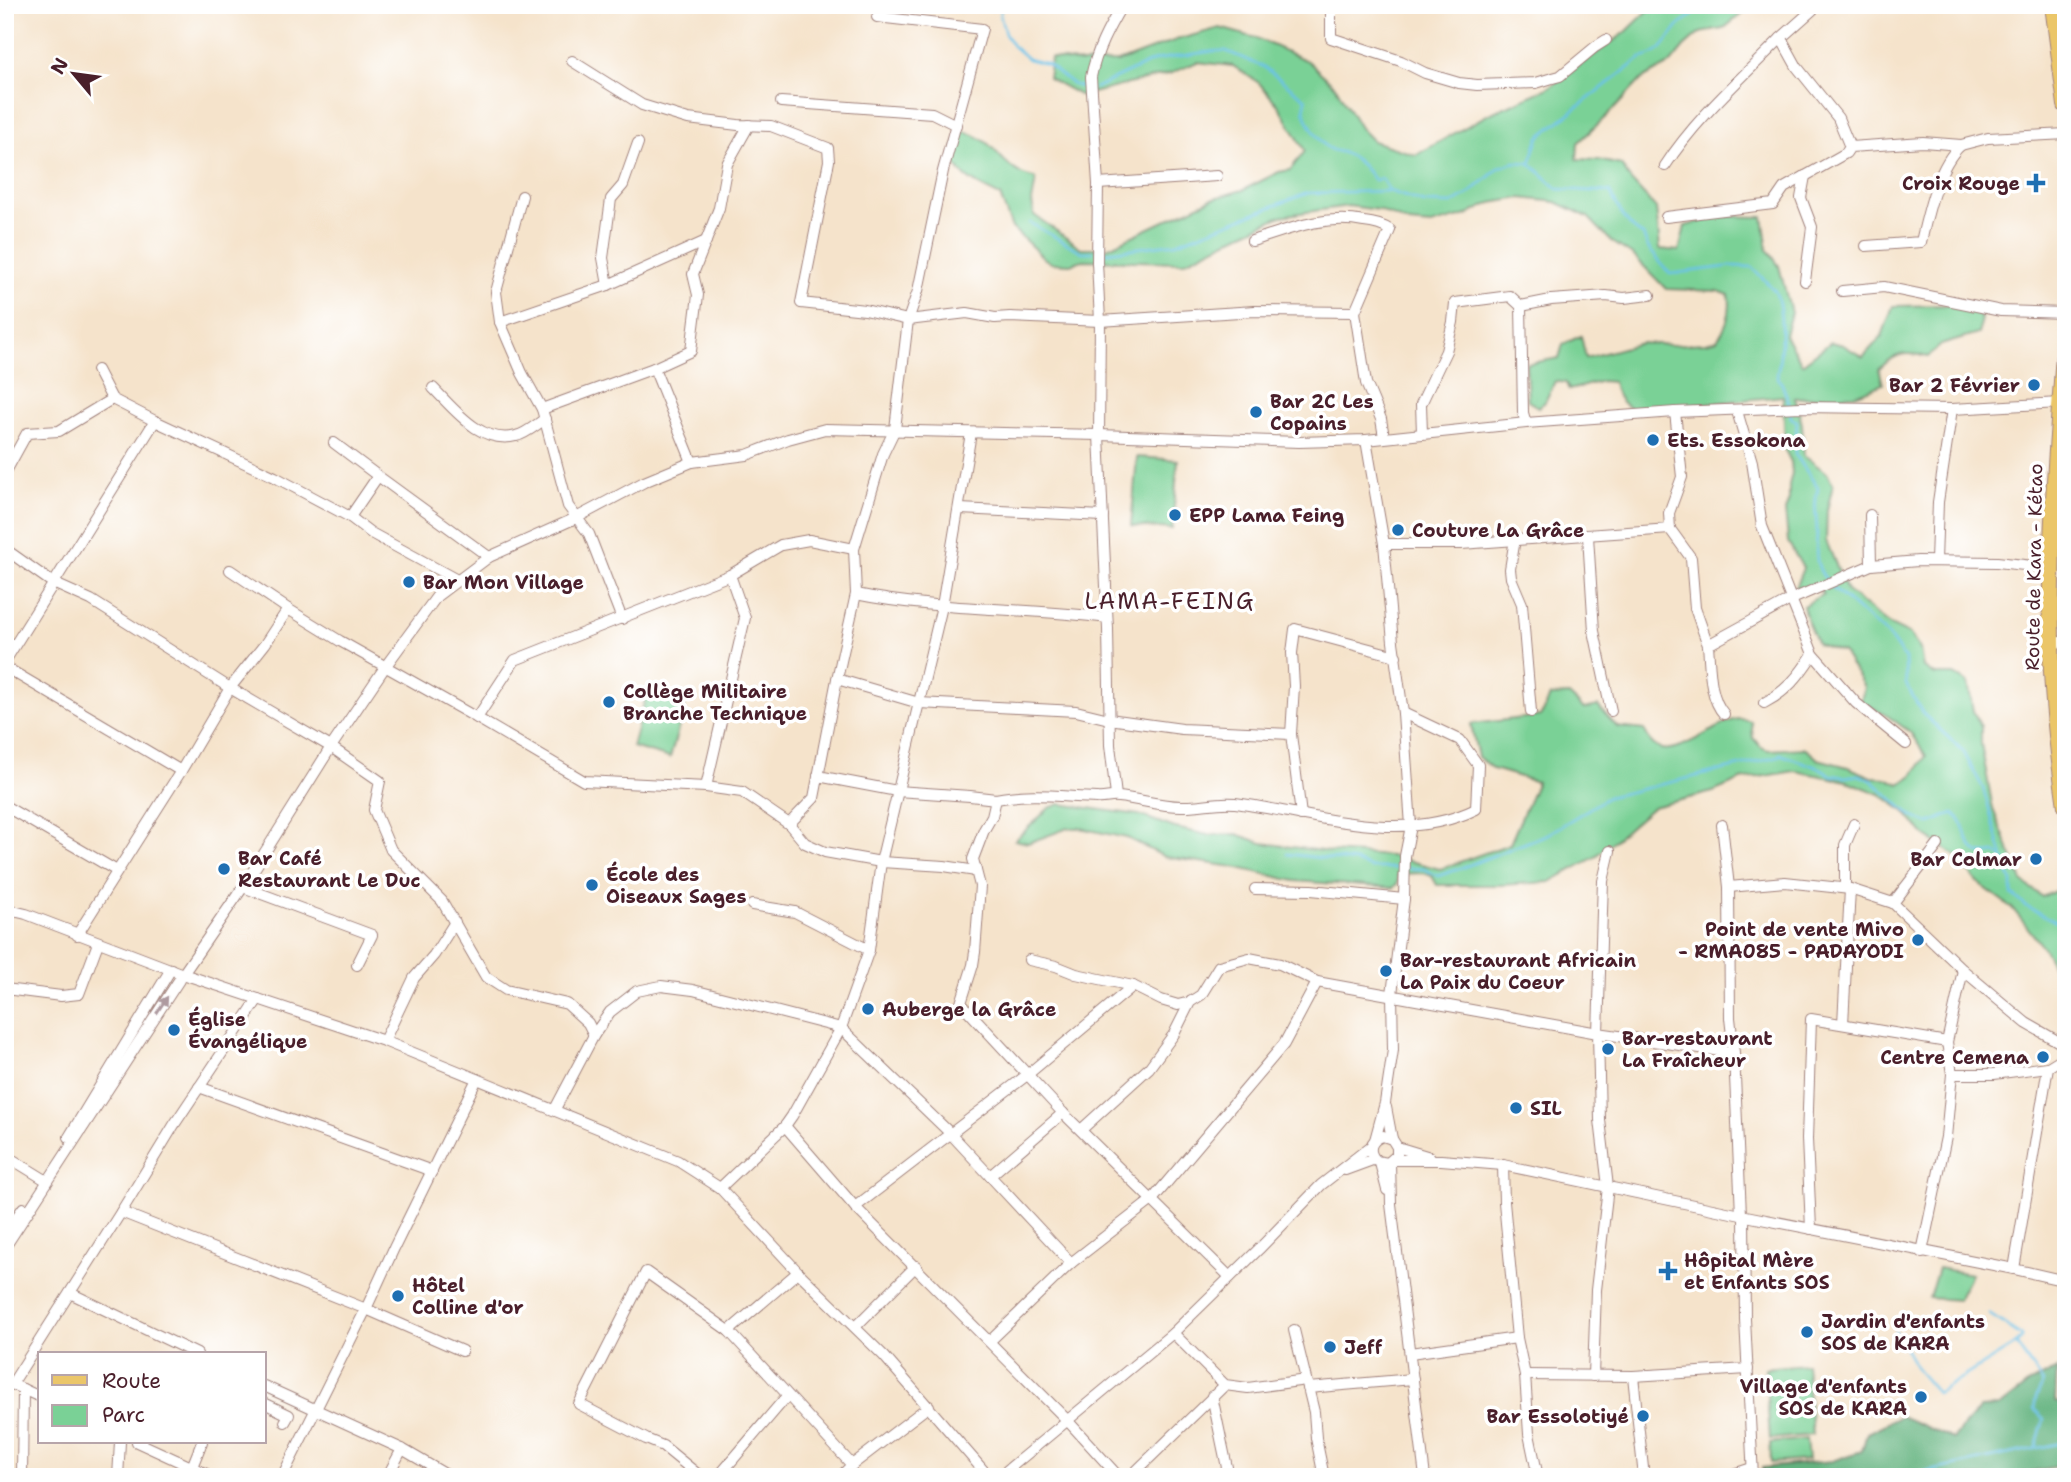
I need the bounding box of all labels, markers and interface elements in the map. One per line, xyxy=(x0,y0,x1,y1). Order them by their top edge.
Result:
north arrow xyxy=(38,38,108,108)
text: N xyxy=(45,53,74,79)
place label: Croix Rouge xyxy=(1902,171,2020,196)
marker: Croix Rouge xyxy=(2026,173,2046,193)
place label: Bar 2 Février xyxy=(1889,373,2020,398)
marker: Bar 2 Février xyxy=(2026,377,2042,393)
place label: Bar 2C Les Copains xyxy=(1270,389,1374,436)
marker: Bar 2C Les Copains xyxy=(1248,404,1264,420)
place label: Ets. Essokona xyxy=(1667,428,1806,453)
marker: Ets. Essokona xyxy=(1645,432,1661,448)
street label: Route de Kara - Kétao xyxy=(2020,463,2048,671)
place label: EPP Lama Feing xyxy=(1189,503,1344,528)
marker: EPP Lama Feing xyxy=(1167,507,1183,523)
place label: Couture La Grâce xyxy=(1412,518,1585,543)
marker: Couture La Grâce xyxy=(1390,522,1406,538)
place label: Bar Mon Village xyxy=(423,570,584,595)
marker: Bar Mon Village xyxy=(401,574,417,590)
district label: LAMA-FEING xyxy=(1085,586,1255,616)
place label: Collège Militaire Branche Technique xyxy=(623,679,807,726)
marker: Collège Militaire Branche Technique xyxy=(601,694,617,710)
place label: Bar Café Restaurant Le Duc xyxy=(238,846,421,893)
place label: Bar Colmar xyxy=(1910,847,2022,872)
marker: Bar Colmar xyxy=(2028,851,2044,867)
marker: Bar Café Restaurant Le Duc xyxy=(216,861,232,877)
place label: École des Oiseaux Sages xyxy=(606,861,747,909)
marker: École des Oiseaux Sages xyxy=(584,877,600,893)
place label: Point de vente Mivo - RMA085 - PADAYODI xyxy=(1678,917,1904,964)
marker: Point de vente Mivo - RMA085 - PADAYODI xyxy=(1910,932,1926,948)
place label: Bar-restaurant Africain La Paix du Coeur xyxy=(1400,948,1636,995)
marker: Bar-restaurant Africain La Paix du Coeur xyxy=(1378,963,1394,979)
one-way arrow xyxy=(156,995,169,1015)
place label: Auberge la Grâce xyxy=(882,997,1056,1022)
marker: Auberge la Grâce xyxy=(860,1001,876,1017)
place label: Église Évangélique xyxy=(188,1006,308,1054)
marker: Église Évangélique xyxy=(166,1022,182,1038)
place label: Bar-restaurant La Fraîcheur xyxy=(1622,1026,1772,1073)
marker: Bar-restaurant La Fraîcheur xyxy=(1600,1041,1616,1057)
place label: Centre Cemena xyxy=(1880,1045,2029,1070)
marker: Centre Cemena xyxy=(2035,1049,2051,1065)
place label: SIL xyxy=(1530,1096,1562,1121)
marker: SIL xyxy=(1508,1100,1524,1116)
place label: Hôpital Mère et Enfants SOS xyxy=(1684,1248,1830,1295)
marker: Hôpital Mère et Enfants SOS xyxy=(1658,1261,1678,1281)
place label: Hôtel Colline d'or xyxy=(412,1273,524,1320)
marker: Hôtel Colline d'or xyxy=(390,1288,406,1304)
place label: Jardin d'enfants SOS de KARA xyxy=(1821,1309,1985,1356)
marker: Jardin d'enfants SOS de KARA xyxy=(1799,1324,1815,1340)
place label: Jeff xyxy=(1344,1335,1383,1360)
marker: Jeff xyxy=(1322,1339,1338,1355)
legend xyxy=(38,1352,266,1444)
text: Route xyxy=(102,1367,161,1395)
place label: Village d'enfants SOS de KARA xyxy=(1740,1374,1907,1421)
marker: Village d'enfants SOS de KARA xyxy=(1913,1389,1929,1405)
text: Parc xyxy=(102,1401,145,1429)
place label: Bar Essolotiyé xyxy=(1486,1404,1629,1429)
marker: Bar Essolotiyé xyxy=(1635,1408,1651,1424)

